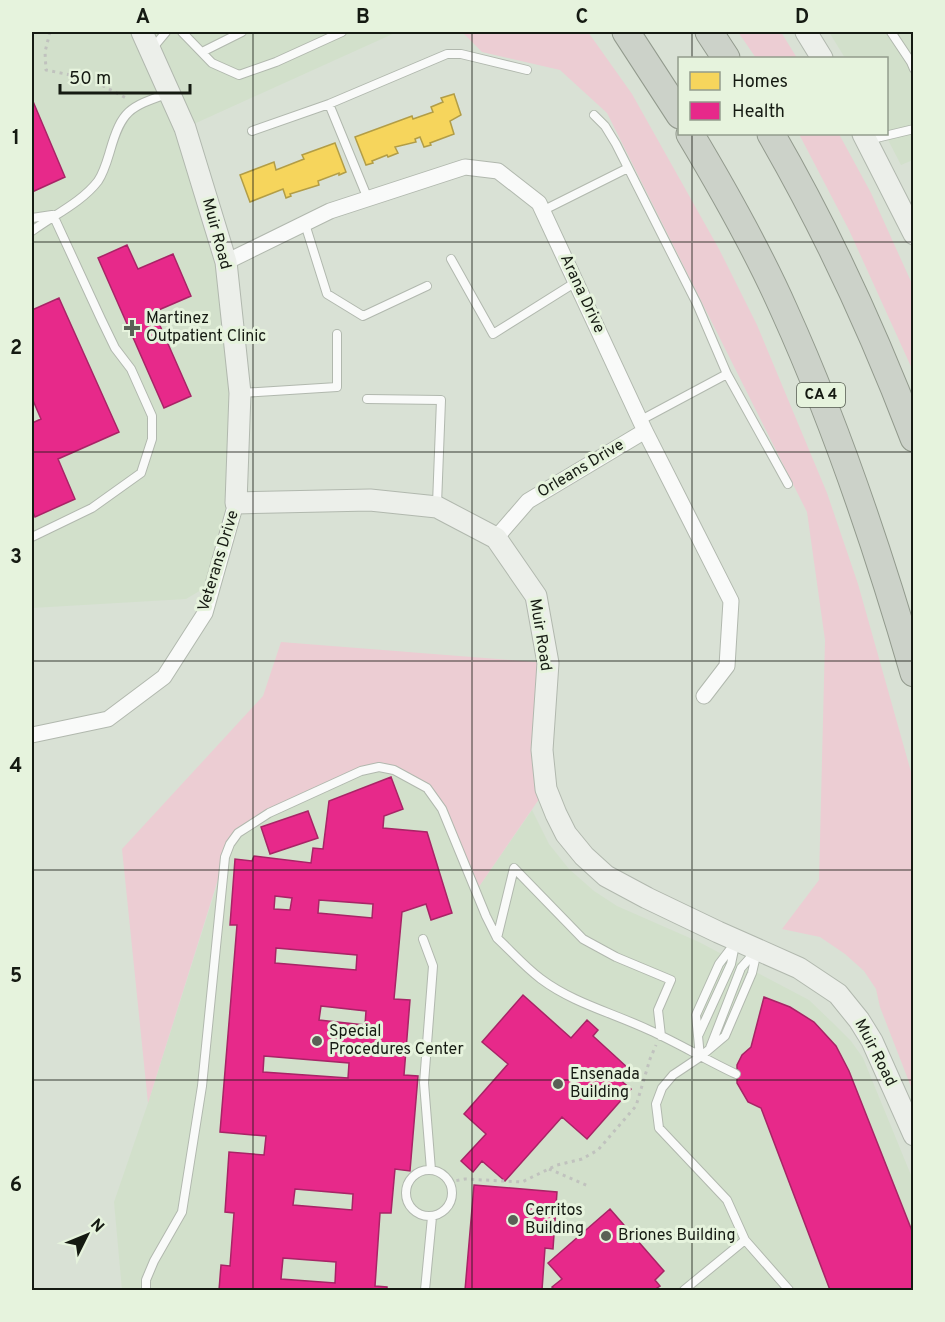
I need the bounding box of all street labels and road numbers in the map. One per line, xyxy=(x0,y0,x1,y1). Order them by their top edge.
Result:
street label: Muir Road xyxy=(197,196,235,272)
street label: Arana Drive xyxy=(555,251,609,337)
road number: CA 4 xyxy=(797,383,845,407)
street label: Orleans Drive xyxy=(534,435,628,503)
street label: Veterans Drive xyxy=(194,508,244,614)
street label: Muir Road xyxy=(524,597,556,673)
street label: Muir Road xyxy=(850,1016,900,1090)

